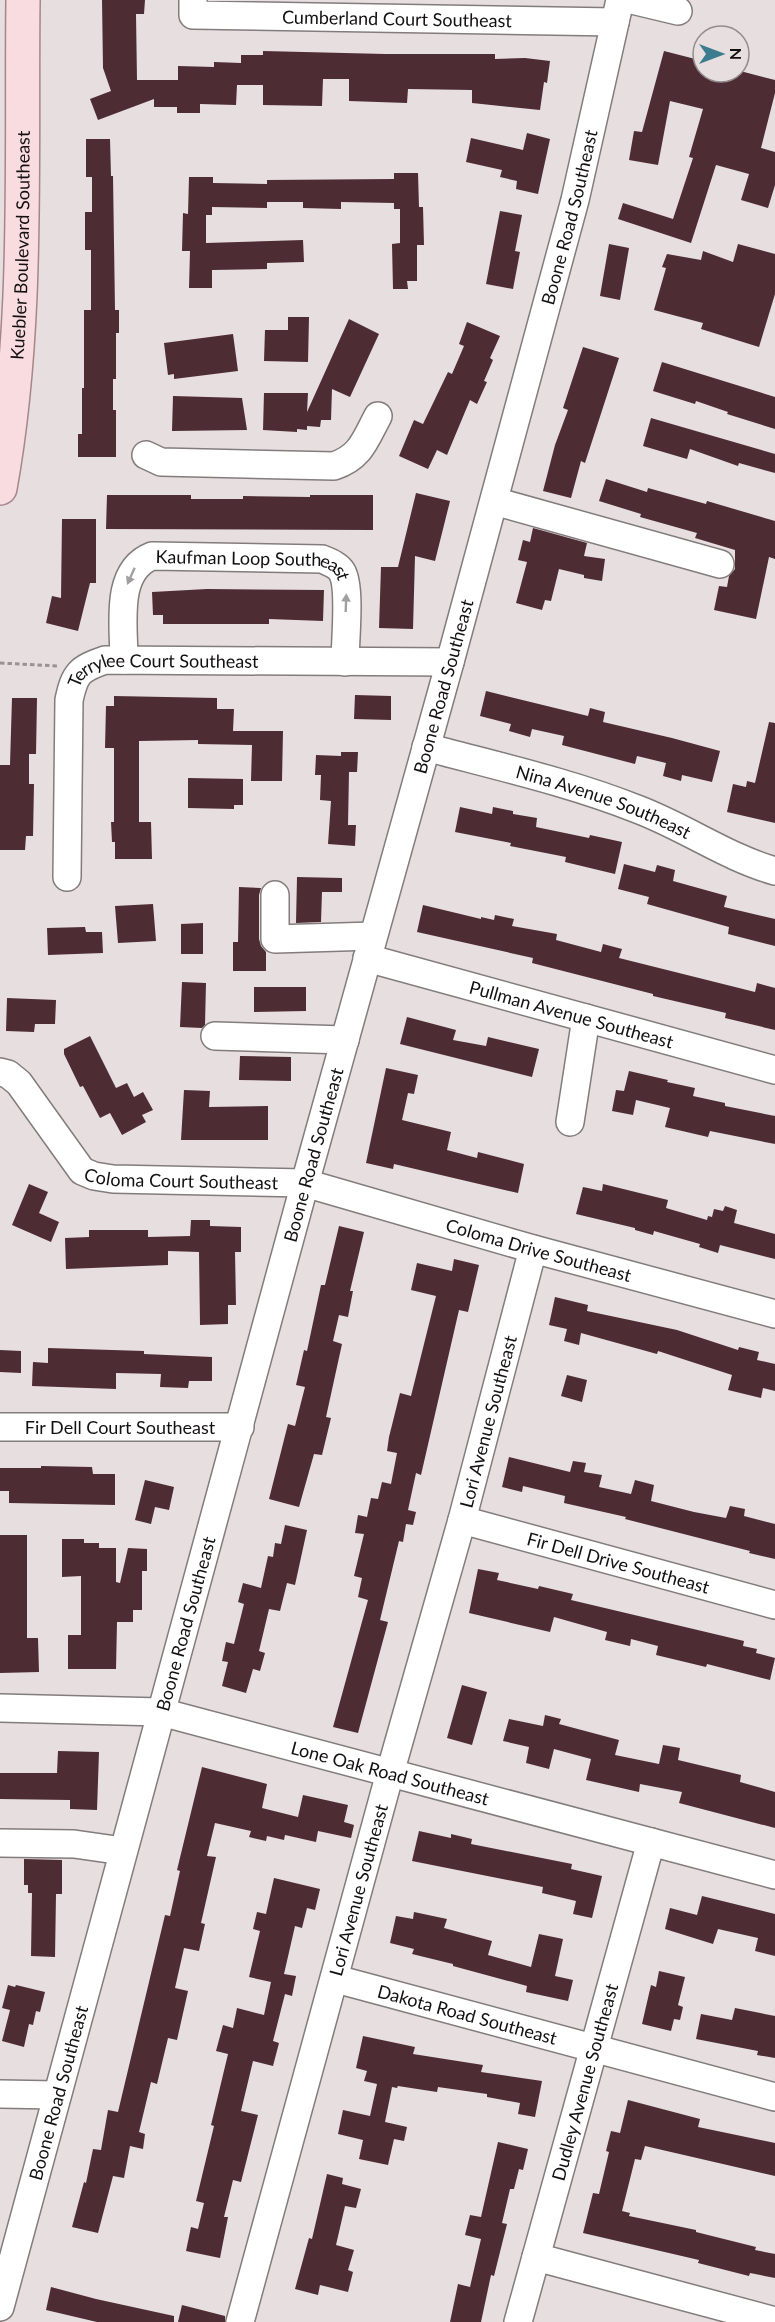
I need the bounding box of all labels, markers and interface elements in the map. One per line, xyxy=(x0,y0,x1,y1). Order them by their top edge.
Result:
street label: Cumberland Court Southeast xyxy=(282,5,513,31)
north arrow xyxy=(691,24,751,84)
text: N xyxy=(727,48,746,60)
street label: Boone Road Southeast xyxy=(536,127,602,307)
street label: Kuebler Boulevard Southeast xyxy=(5,130,34,360)
street label: Kaufman Loop Southeast xyxy=(155,545,355,583)
one-way arrow xyxy=(126,568,135,585)
one-way arrow xyxy=(341,594,351,613)
street label: Boone Road Southeast xyxy=(408,596,478,776)
street label: Terrylee Court Southeast xyxy=(62,649,259,690)
street label: Nina Avenue Southeast xyxy=(514,760,695,843)
street label: Pullman Avenue Southeast xyxy=(467,976,676,1053)
street label: Boone Road Southeast xyxy=(279,1065,348,1244)
street label: Coloma Court Southeast xyxy=(81,1162,279,1193)
street label: Coloma Drive Southeast xyxy=(443,1213,634,1286)
street label: Lori Avenue Southeast xyxy=(455,1332,521,1510)
street label: Fir Dell Court Southeast xyxy=(25,1416,216,1438)
street label: Fir Dell Drive Southeast xyxy=(525,1527,713,1598)
street label: Boone Road Southeast xyxy=(151,1533,220,1713)
street label: Lone Oak Road Southeast xyxy=(289,1736,492,1810)
street label: Lori Avenue Southeast xyxy=(324,1801,392,1978)
street label: Dakota Road Southeast xyxy=(375,1980,560,2049)
street label: Dudley Avenue Southeast xyxy=(547,1981,622,2183)
street label: Boone Road Southeast xyxy=(24,2003,92,2182)

